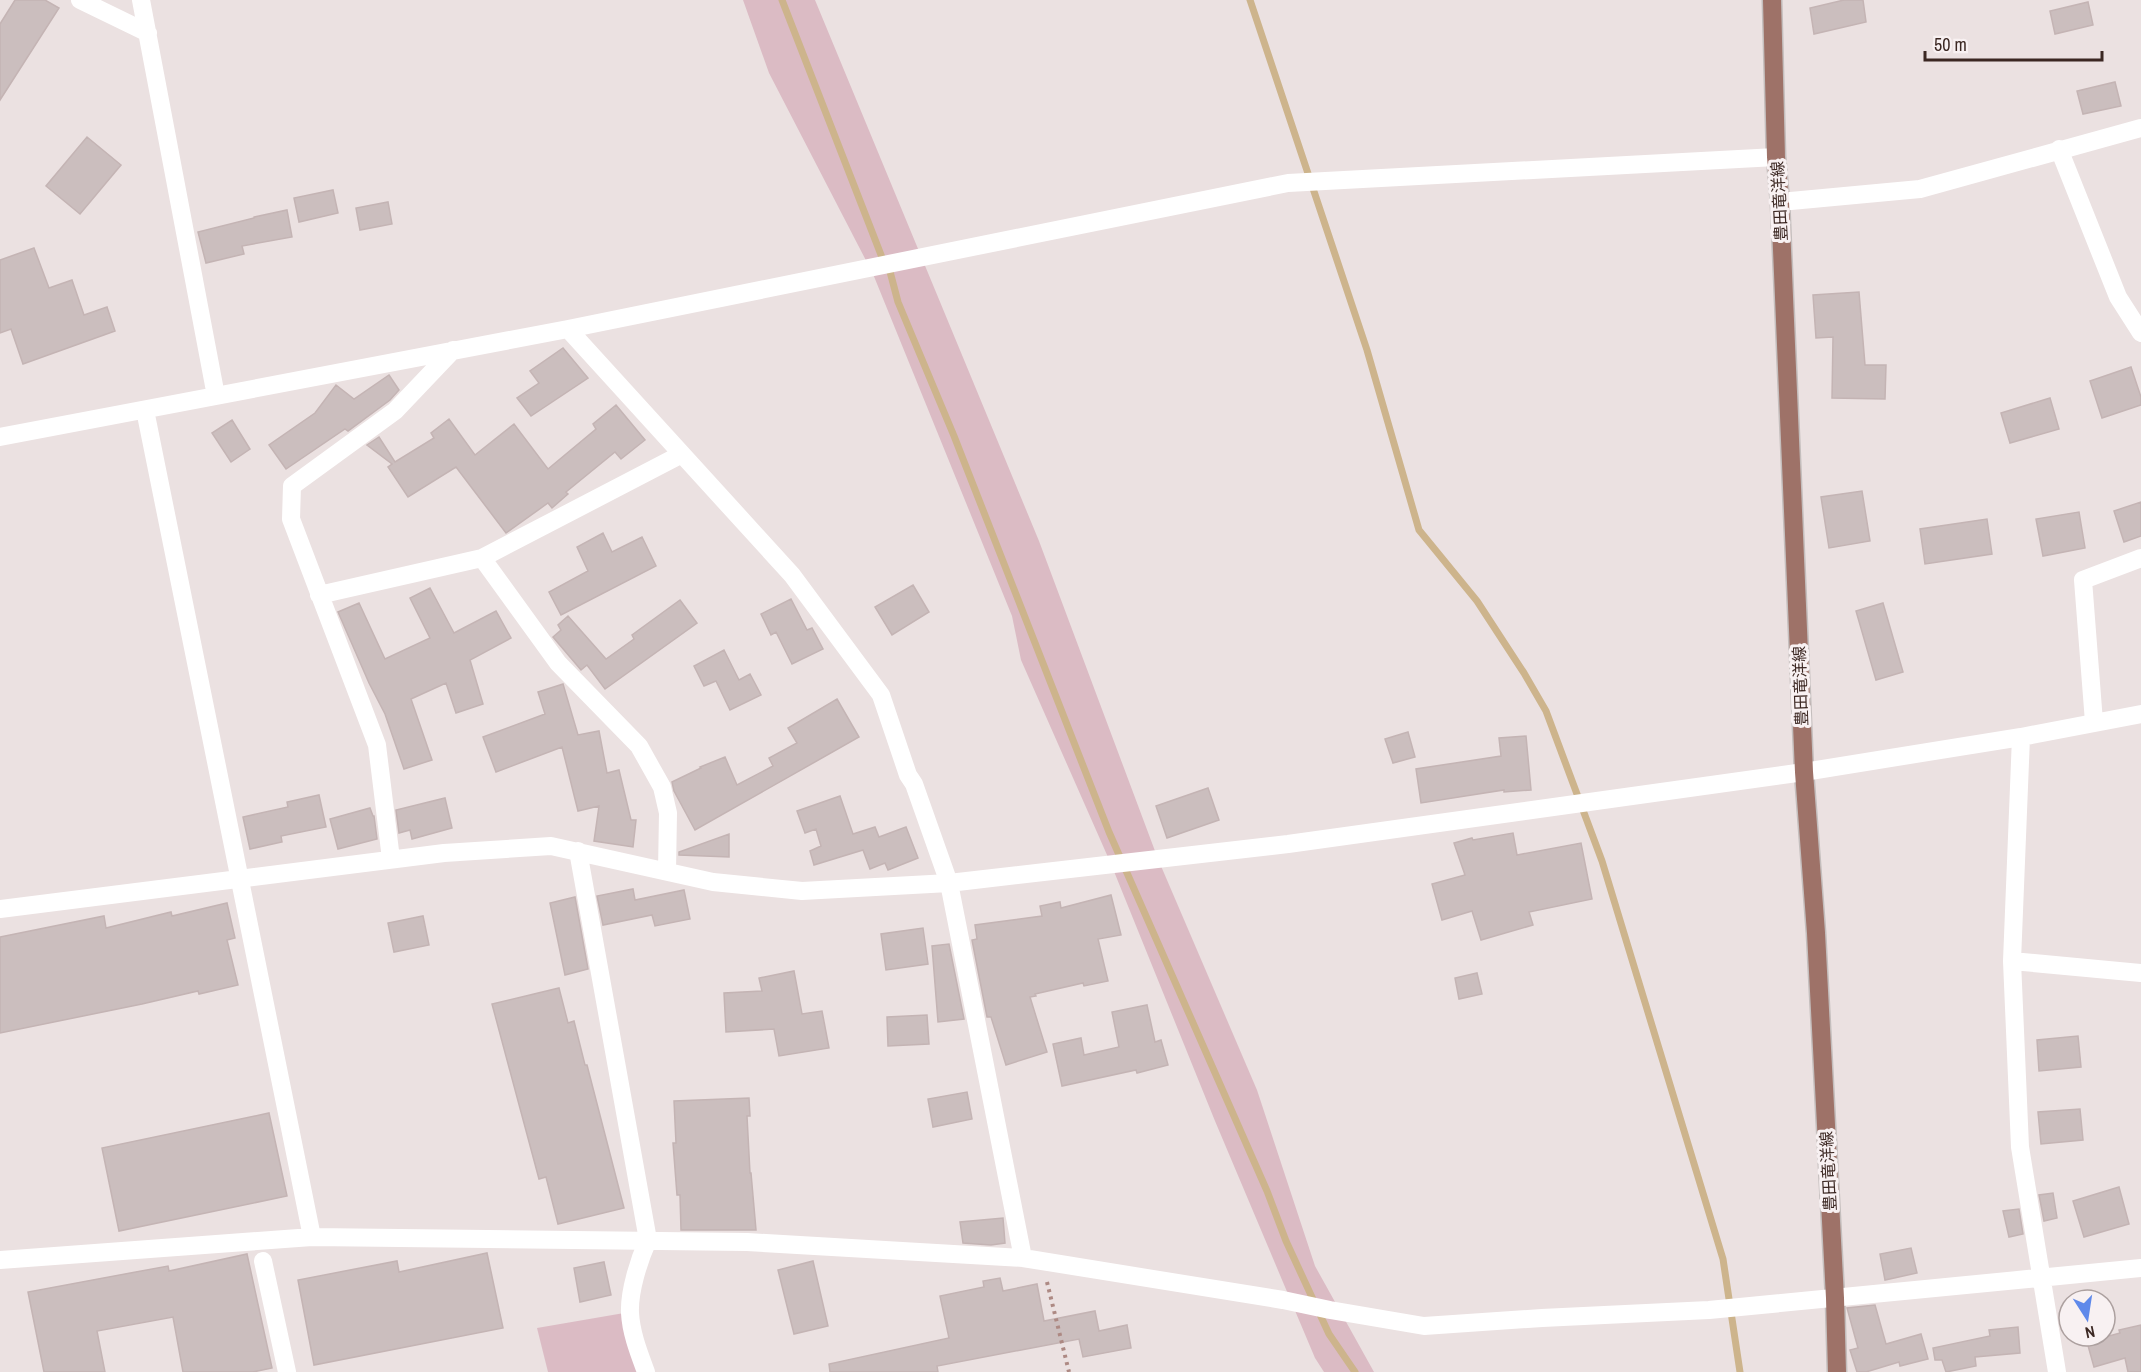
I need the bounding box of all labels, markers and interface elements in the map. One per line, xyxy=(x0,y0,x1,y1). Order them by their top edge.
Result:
scale bar xyxy=(1925,24,2102,62)
text: 50 m xyxy=(1934,32,1967,57)
street label: 豊田竜洋線 xyxy=(1766,160,1792,242)
street label: 豊田竜洋線 xyxy=(1788,646,1812,726)
street label: 豊田竜洋線 xyxy=(1815,1130,1841,1212)
north arrow xyxy=(2057,1288,2117,1348)
text: N xyxy=(2083,1321,2097,1344)

